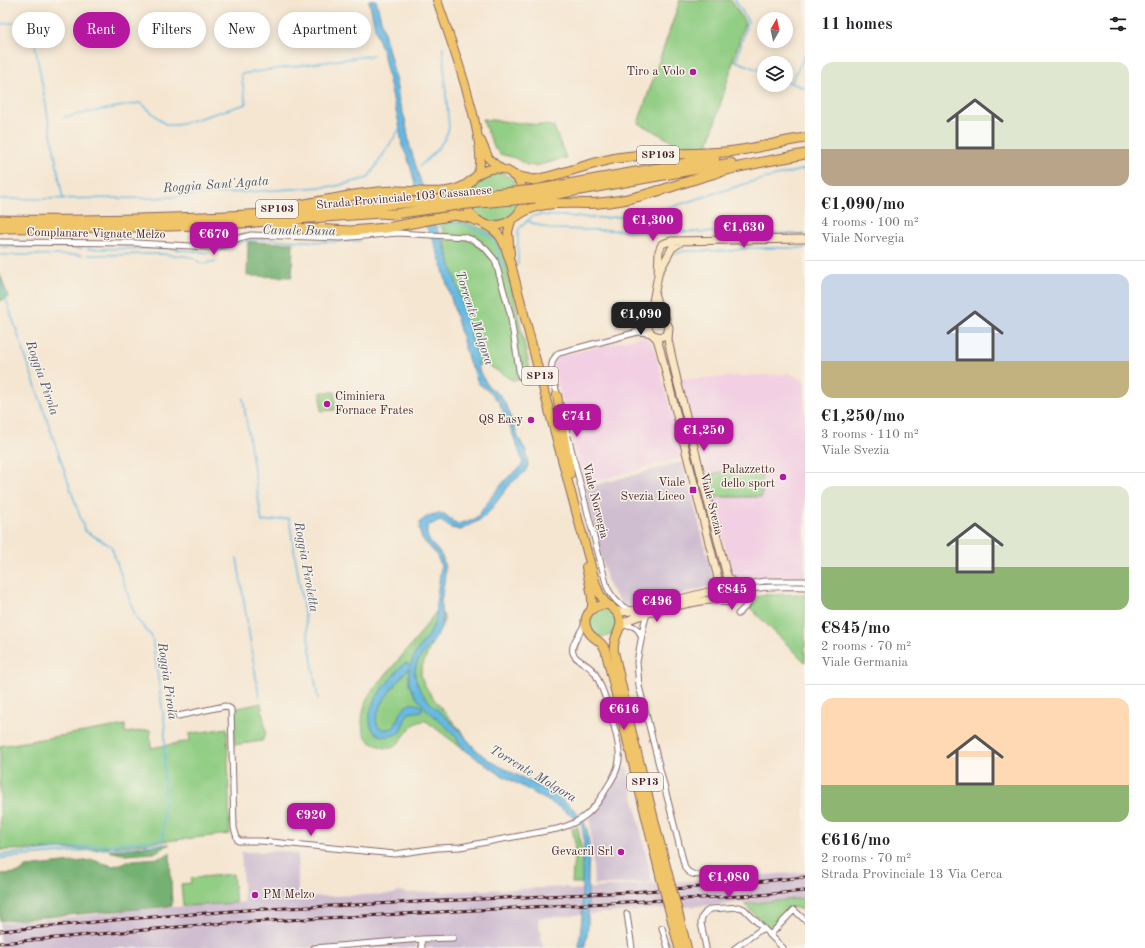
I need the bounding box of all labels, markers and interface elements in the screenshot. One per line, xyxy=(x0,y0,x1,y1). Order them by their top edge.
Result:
chip: Buy xyxy=(12,12,65,48)
chip: Rent xyxy=(73,12,130,48)
chip: Filters xyxy=(138,12,206,48)
chip: New xyxy=(214,12,270,48)
chip: Apartment xyxy=(278,12,371,48)
north arrow xyxy=(757,12,793,48)
map controls xyxy=(757,12,793,92)
icon: filters xyxy=(1107,13,1129,35)
text: 11 homes xyxy=(821,16,893,33)
button: layers xyxy=(757,56,793,92)
place label: Tiro a Volo xyxy=(626,66,685,78)
marker: Tiro a Volo xyxy=(688,67,698,77)
icon: home xyxy=(939,88,1011,160)
road number: SP103 xyxy=(637,146,679,164)
water label: Roggia Sant'Agata xyxy=(162,175,270,195)
street label: Strada Provinciale 103 Cassanese xyxy=(316,184,493,212)
text: €1,090/mo xyxy=(821,196,905,213)
road number: SP103 xyxy=(256,200,298,218)
pin: €1,300 xyxy=(620,208,686,242)
text: €1,300 xyxy=(632,214,674,227)
pin: €1,630 xyxy=(711,215,777,249)
text: 4 rooms · 100 m² xyxy=(821,216,919,229)
text: €1,630 xyxy=(723,221,765,234)
pin: €670 xyxy=(190,222,238,256)
water label: Canale Buna xyxy=(262,224,336,238)
street label: Complanare Vignate Melzo xyxy=(26,227,166,241)
text: €670 xyxy=(199,228,229,241)
text: Viale Norvegia xyxy=(821,232,905,245)
water label: Torrente Molgora xyxy=(453,269,495,367)
icon: home xyxy=(939,300,1011,372)
pin: €1,090 xyxy=(608,302,674,336)
text: €1,090 xyxy=(620,308,662,321)
water label: Roggia Pirola xyxy=(23,338,61,417)
road number: SP13 xyxy=(522,367,558,385)
place label: Ciminiera Fornace Frates xyxy=(335,391,414,417)
marker: Ciminiera Fornace Frates xyxy=(322,399,332,409)
pin: €741 xyxy=(553,404,601,438)
text: €1,250/mo xyxy=(821,408,905,425)
text: €741 xyxy=(562,410,592,423)
place label: Q8 Easy xyxy=(479,414,524,426)
marker: Q8 Easy xyxy=(526,415,536,425)
pin: €1,250 xyxy=(671,418,737,452)
text: €1,250 xyxy=(683,424,725,437)
text: 3 rooms · 110 m² xyxy=(821,428,919,441)
text: Viale Svezia xyxy=(821,444,889,457)
street label: Viale Norvegia xyxy=(580,462,610,540)
place label: Palazzetto dello sport xyxy=(721,464,775,490)
street label: Viale Svezia xyxy=(698,472,724,536)
marker: Palazzetto dello sport xyxy=(778,472,788,482)
place label: Viale Svezia Liceo xyxy=(620,477,685,503)
marker: Viale Svezia Liceo xyxy=(688,485,698,495)
icon: home xyxy=(939,512,1011,584)
water label: Roggia Piroletta xyxy=(291,520,320,613)
pin: €845 xyxy=(708,577,756,611)
text: €845 xyxy=(717,583,747,596)
pin: €496 xyxy=(633,589,681,623)
text: €496 xyxy=(642,595,672,608)
text: €845/mo xyxy=(821,620,890,637)
water label: Roggia Pirola xyxy=(155,640,179,721)
text: 2 rooms · 70 m² xyxy=(821,640,911,653)
text: Viale Germania xyxy=(821,656,908,669)
pin: €616 xyxy=(600,697,648,731)
text: €616 xyxy=(609,703,639,716)
icon: home xyxy=(939,724,1011,796)
water label: Torrente Molgora xyxy=(488,743,578,805)
road number: SP13 xyxy=(627,773,663,791)
pin: €920 xyxy=(287,803,335,837)
text: €920 xyxy=(296,809,326,822)
text: €616/mo xyxy=(821,832,890,849)
place label: Gevacril Srl xyxy=(551,846,613,858)
marker: Gevacril Srl xyxy=(616,847,626,857)
text: 2 rooms · 70 m² xyxy=(821,852,911,865)
pin: €1,080 xyxy=(696,865,762,899)
text: Strada Provinciale 13 Via Cerca xyxy=(821,868,1002,881)
text: €1,080 xyxy=(708,871,750,884)
place label: PM Melzo xyxy=(263,889,315,901)
marker: PM Melzo xyxy=(250,890,260,900)

